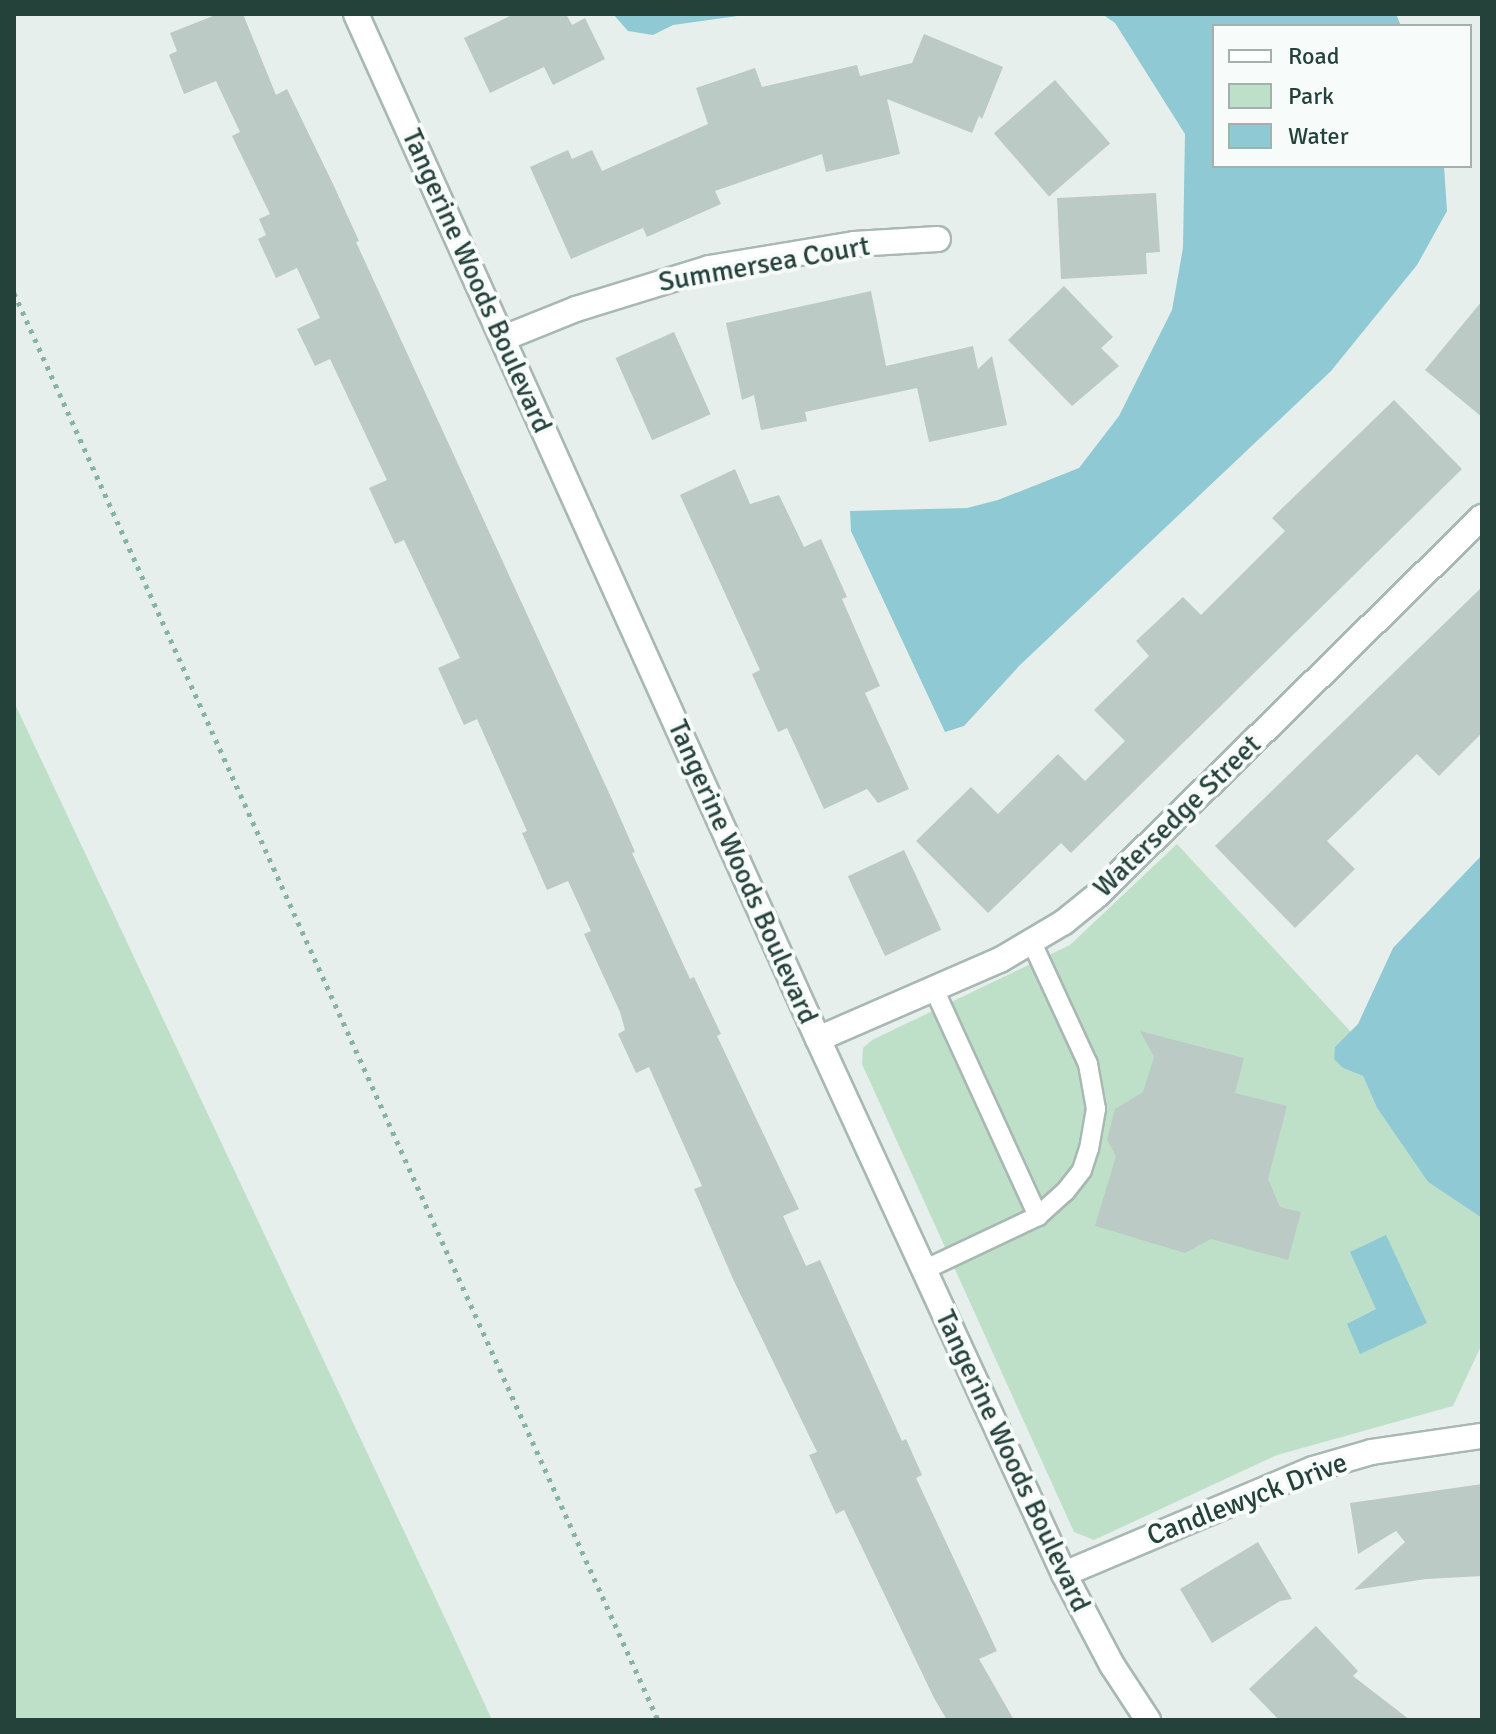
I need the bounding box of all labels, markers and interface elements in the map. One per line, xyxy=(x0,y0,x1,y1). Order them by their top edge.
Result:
legend xyxy=(1212,24,1472,168)
text: Road xyxy=(1288,41,1339,71)
text: Park xyxy=(1288,81,1334,111)
text: Water xyxy=(1288,121,1348,151)
street label: Tangerine Woods Boulevard xyxy=(395,124,559,438)
street label: Summersea Court xyxy=(656,229,872,299)
street label: Tangerine Woods Boulevard xyxy=(661,715,825,1029)
street label: Watersedge Street xyxy=(1086,728,1268,904)
street label: Tangerine Woods Boulevard xyxy=(928,1305,1098,1617)
street label: Candlewyck Drive xyxy=(1142,1445,1352,1553)

